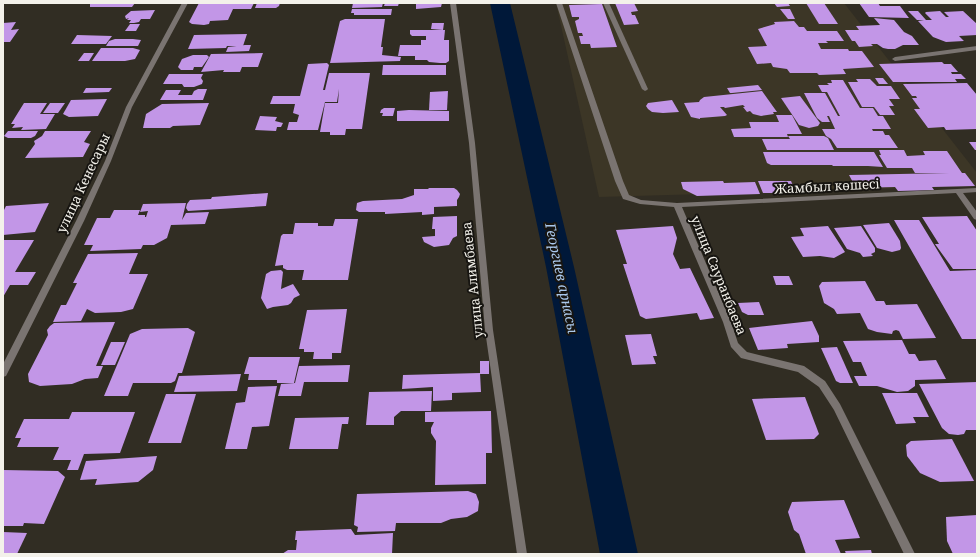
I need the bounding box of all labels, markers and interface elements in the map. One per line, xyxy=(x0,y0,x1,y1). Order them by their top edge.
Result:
street label: улица Кенесары xyxy=(52,130,114,236)
street label: Жамбыл көшесі xyxy=(773,174,881,198)
street label: улица Сауранбаева xyxy=(687,213,751,337)
water label: Георгиев арнасы xyxy=(541,220,583,335)
street label: улица Алимбаева xyxy=(457,221,487,339)

